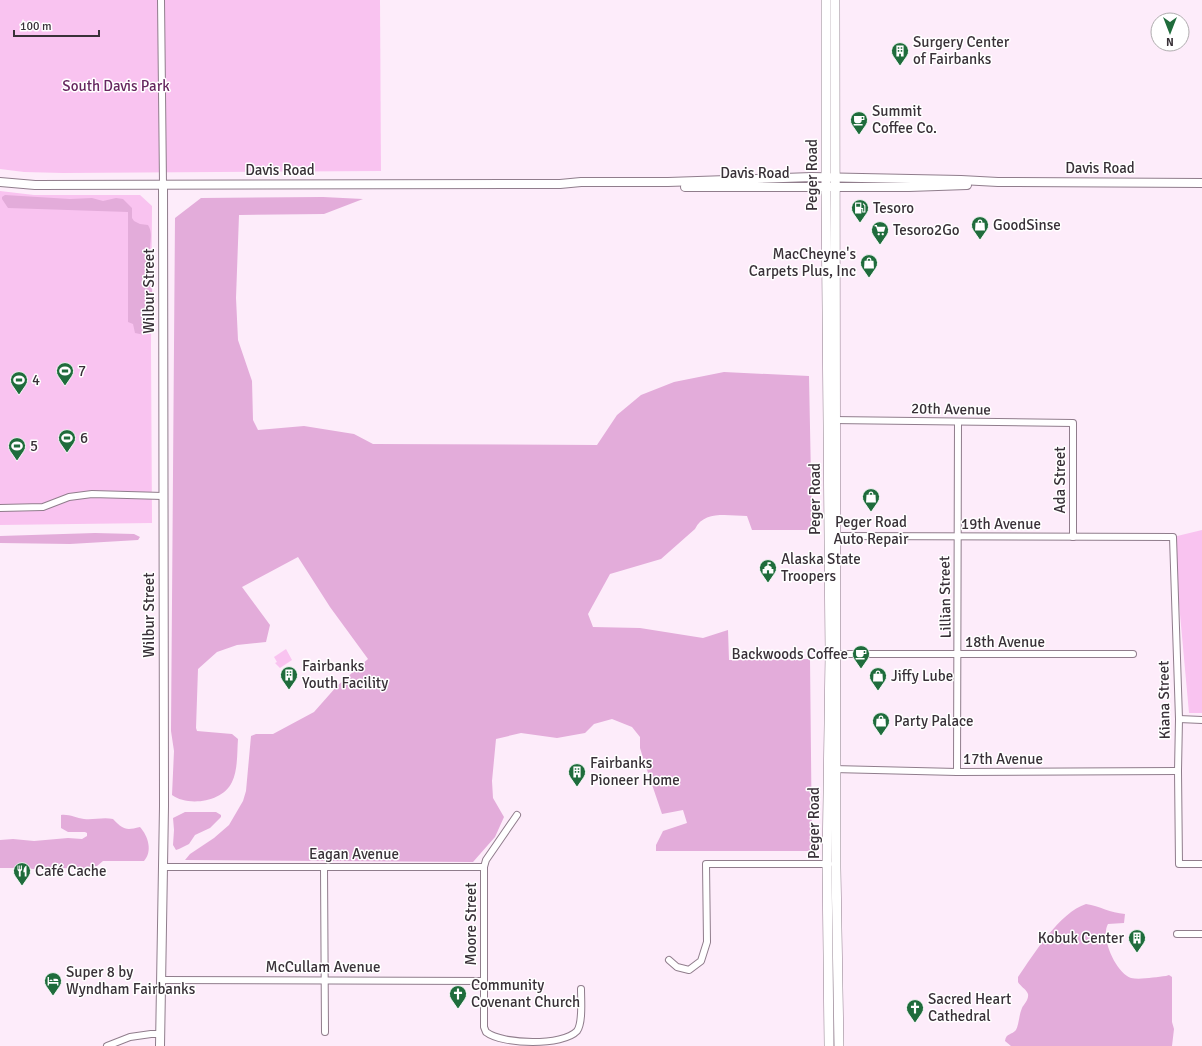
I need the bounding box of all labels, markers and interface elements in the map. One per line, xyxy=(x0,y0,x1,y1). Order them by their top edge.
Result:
scale bar xyxy=(14,12,99,38)
north arrow xyxy=(1150,12,1190,52)
text: 100 m xyxy=(20,19,52,34)
place label: Surgery Center of Fairbanks xyxy=(913,33,1010,68)
text: N xyxy=(1166,35,1174,48)
building icon: Surgery Center of Fairbanks xyxy=(890,41,910,66)
park label: South Davis Park xyxy=(62,77,170,95)
place label: Summit Coffee Co. xyxy=(872,102,937,137)
cafe icon: Summit Coffee Co. xyxy=(849,110,869,135)
street label: Peger Road xyxy=(803,139,821,211)
street label: Davis Road xyxy=(1065,159,1135,177)
street label: Davis Road xyxy=(245,161,315,179)
street label: Davis Road xyxy=(720,164,790,182)
fuel station icon: Tesoro xyxy=(850,198,870,223)
place label: Tesoro xyxy=(873,199,914,217)
shop icon: GoodSinse xyxy=(970,215,990,240)
place label: GoodSinse xyxy=(993,216,1061,234)
supermarket icon: Tesoro2Go xyxy=(870,220,890,245)
place label: Tesoro2Go xyxy=(893,221,960,239)
place label: MacCheyne's Carpets Plus, Inc xyxy=(749,245,856,280)
street label: Wilbur Street xyxy=(140,248,158,334)
shop icon: MacCheyne's Carpets Plus, Inc xyxy=(859,253,879,278)
sports icon: 7 xyxy=(55,361,75,386)
place label: 7 xyxy=(78,362,86,380)
sports icon: 4 xyxy=(9,370,29,395)
place label: 4 xyxy=(32,371,40,389)
street label: 20th Avenue xyxy=(911,399,991,419)
sports icon: 6 xyxy=(57,428,77,453)
place label: 6 xyxy=(80,429,88,447)
sports icon: 5 xyxy=(7,436,27,461)
place label: 5 xyxy=(30,437,38,455)
street label: Ada Street xyxy=(1051,446,1069,514)
street label: Peger Road xyxy=(806,463,824,535)
shop icon: Peger Road Auto Repair xyxy=(861,487,881,512)
place label: Peger Road Auto Repair xyxy=(834,513,909,548)
street label: 19th Avenue xyxy=(961,515,1041,533)
place label: Alaska State Troopers xyxy=(781,550,861,585)
street label: Lillian Street xyxy=(935,556,955,638)
public building icon: Alaska State Troopers xyxy=(758,558,778,583)
street label: Wilbur Street xyxy=(140,572,158,658)
street label: 18th Avenue xyxy=(965,633,1045,651)
cafe icon: Backwoods Coffee xyxy=(851,644,871,669)
place label: Backwoods Coffee xyxy=(732,645,848,663)
place label: Fairbanks Youth Facility xyxy=(302,657,388,692)
street label: Kiana Street xyxy=(1154,660,1174,740)
building icon: Fairbanks Youth Facility xyxy=(279,665,299,690)
shop icon: Jiffy Lube xyxy=(868,666,888,691)
place label: Jiffy Lube xyxy=(891,667,953,685)
shop icon: Party Palace xyxy=(871,711,891,736)
place label: Party Palace xyxy=(894,712,974,730)
street label: 17th Avenue xyxy=(963,750,1043,768)
place label: Fairbanks Pioneer Home xyxy=(590,754,680,789)
building icon: Fairbanks Pioneer Home xyxy=(567,762,587,787)
street label: Peger Road xyxy=(805,787,823,859)
street label: Eagan Avenue xyxy=(309,845,399,863)
restaurant icon: Café Cache xyxy=(12,861,32,886)
place label: Café Cache xyxy=(35,862,107,880)
street label: Moore Street xyxy=(462,883,480,965)
building icon: Kobuk Center xyxy=(1127,928,1147,953)
place label: Kobuk Center xyxy=(1038,929,1124,947)
street label: McCullam Avenue xyxy=(266,958,380,976)
place label: Super 8 by Wyndham Fairbanks xyxy=(66,963,196,998)
hotel icon: Super 8 by Wyndham Fairbanks xyxy=(43,971,63,996)
place label: Community Covenant Church xyxy=(471,976,580,1011)
church icon: Community Covenant Church xyxy=(448,984,468,1009)
place label: Sacred Heart Cathedral xyxy=(928,990,1011,1025)
church icon: Sacred Heart Cathedral xyxy=(905,998,925,1023)

